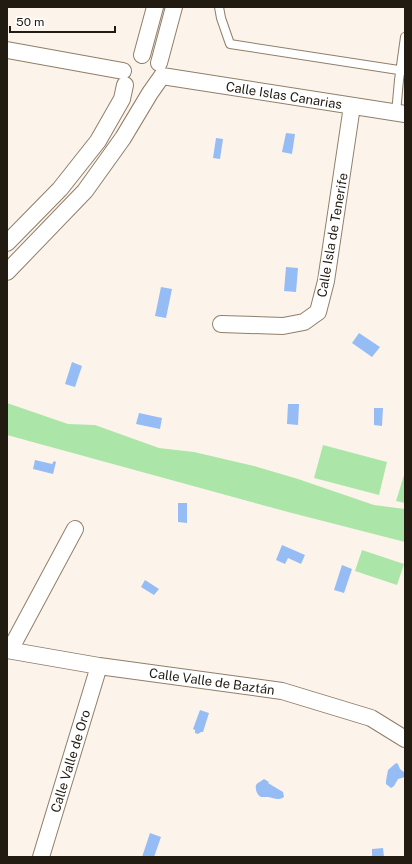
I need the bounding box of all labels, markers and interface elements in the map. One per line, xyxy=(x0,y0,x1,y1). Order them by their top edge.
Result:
scale bar xyxy=(10,8,115,34)
text: 50 m xyxy=(16,15,44,29)
street label: Calle Islas Canarias xyxy=(225,79,343,112)
street label: Calle Isla de Tenerife xyxy=(314,172,351,298)
street label: Calle Valle de Baztán xyxy=(148,665,276,698)
street label: Calle Valle de Oro xyxy=(48,708,93,814)

